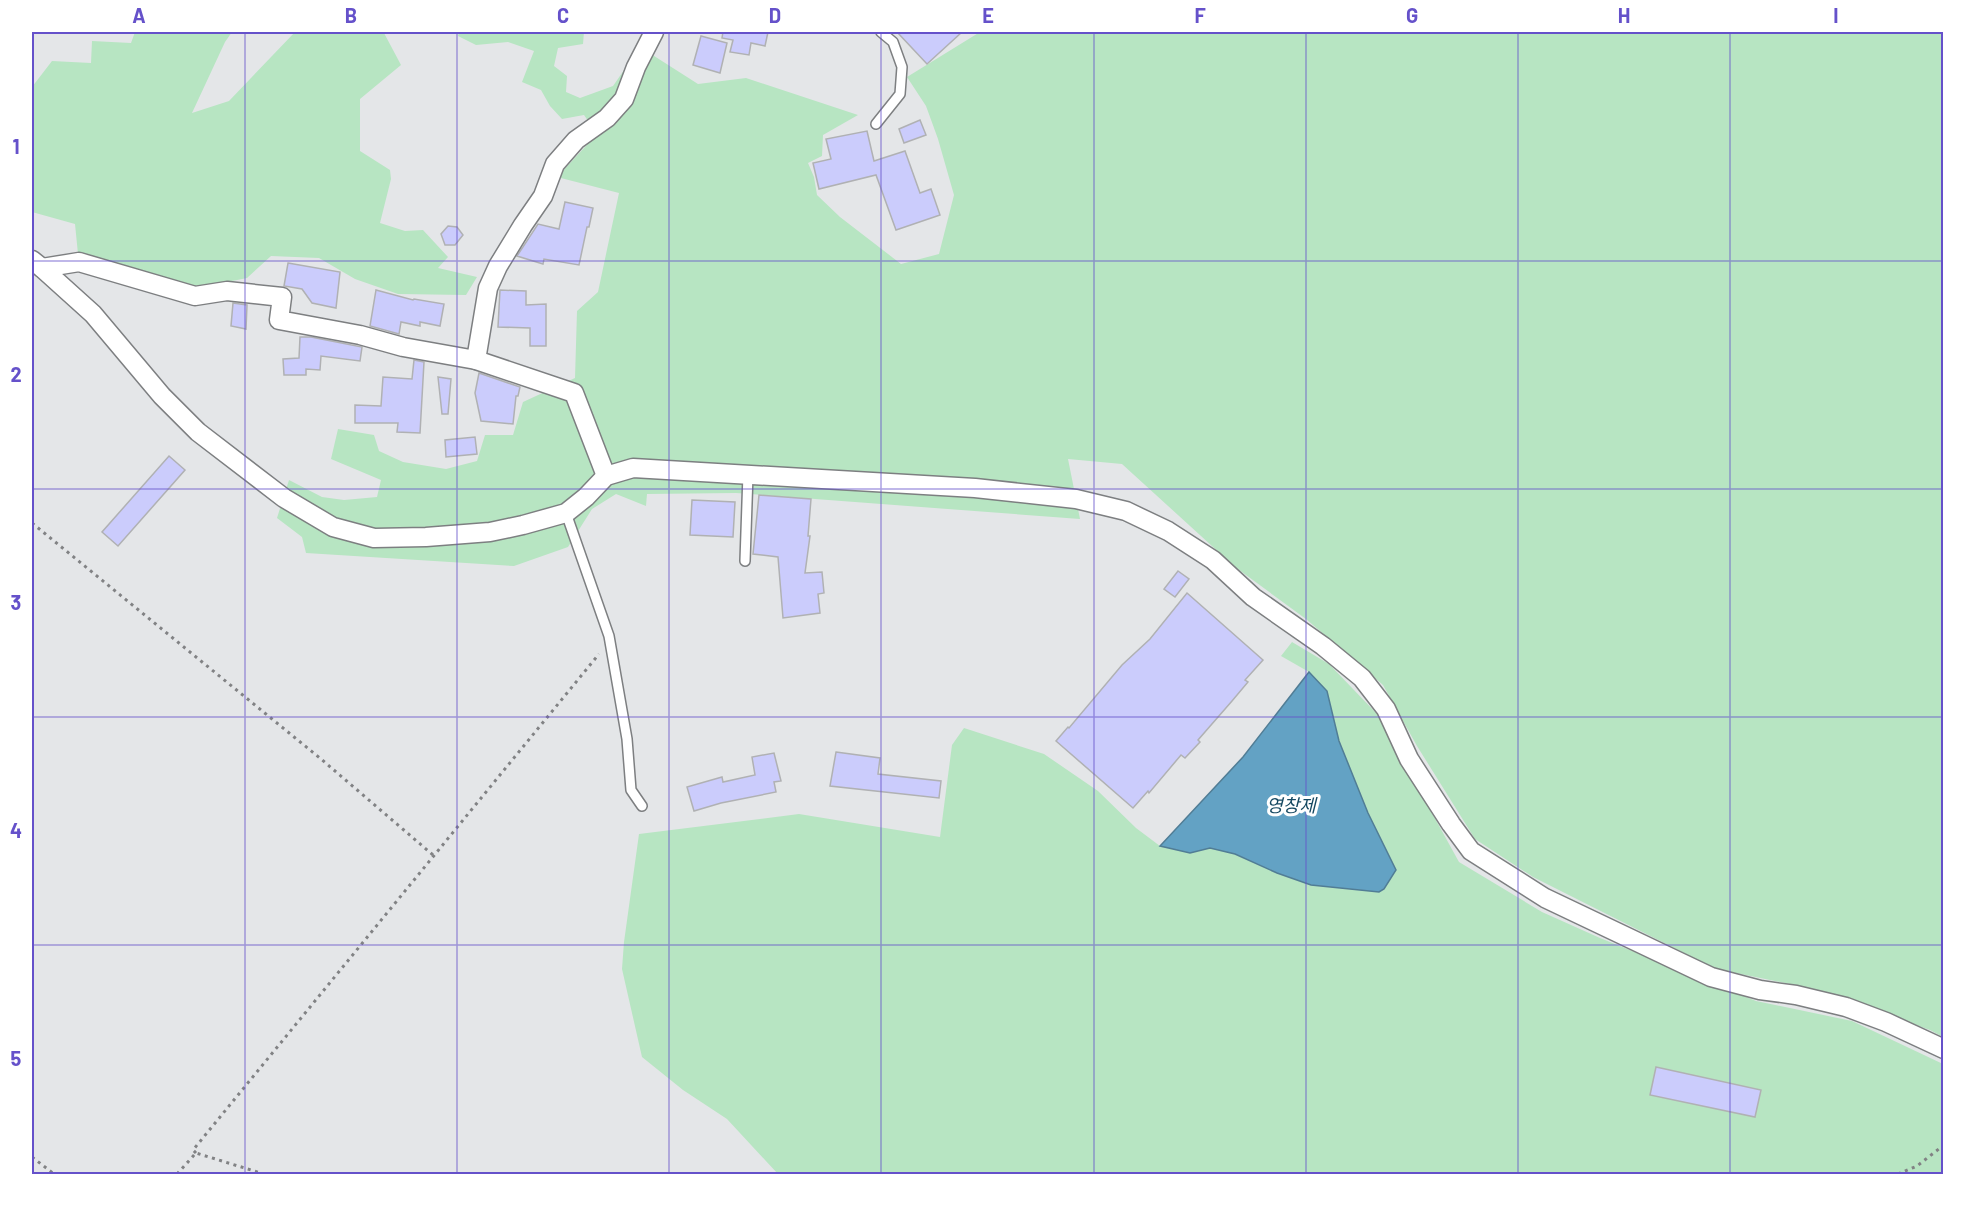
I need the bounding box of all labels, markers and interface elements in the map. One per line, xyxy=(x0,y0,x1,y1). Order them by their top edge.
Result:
text: A xyxy=(132,3,146,27)
text: B xyxy=(345,3,357,27)
text: C xyxy=(557,3,569,27)
text: D xyxy=(769,3,781,27)
text: E xyxy=(982,3,994,27)
text: F xyxy=(1194,3,1206,27)
text: G xyxy=(1406,3,1418,27)
text: H xyxy=(1618,3,1630,27)
text: I xyxy=(1833,3,1839,27)
text: 1 xyxy=(12,134,20,158)
text: 2 xyxy=(10,362,22,386)
text: 3 xyxy=(11,590,21,614)
water label: 영창제 xyxy=(1266,794,1318,816)
text: 4 xyxy=(10,818,22,842)
text: 5 xyxy=(11,1046,22,1070)

